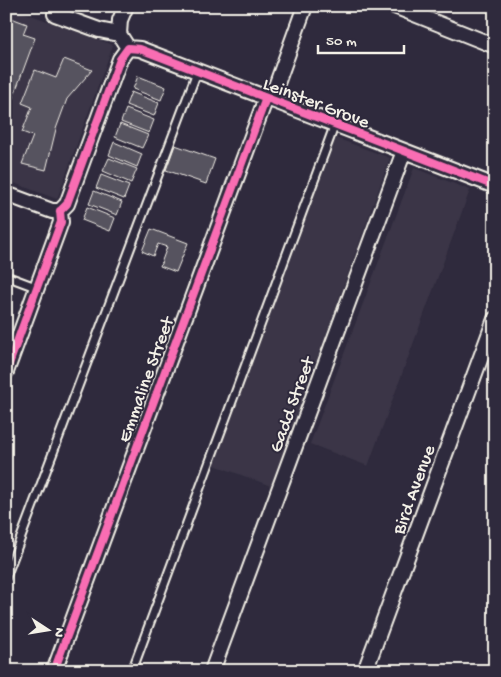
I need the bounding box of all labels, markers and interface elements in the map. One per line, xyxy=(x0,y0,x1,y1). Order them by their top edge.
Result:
scale bar xyxy=(318,22,405,54)
text: 50 m xyxy=(326,33,357,51)
street label: Leinster Grove xyxy=(259,73,373,135)
street label: Emmaline Street xyxy=(114,312,181,446)
street label: Gadd Street xyxy=(265,352,322,456)
street label: Bird Avenue xyxy=(388,442,442,539)
north arrow xyxy=(22,604,72,654)
text: N xyxy=(49,626,68,638)

